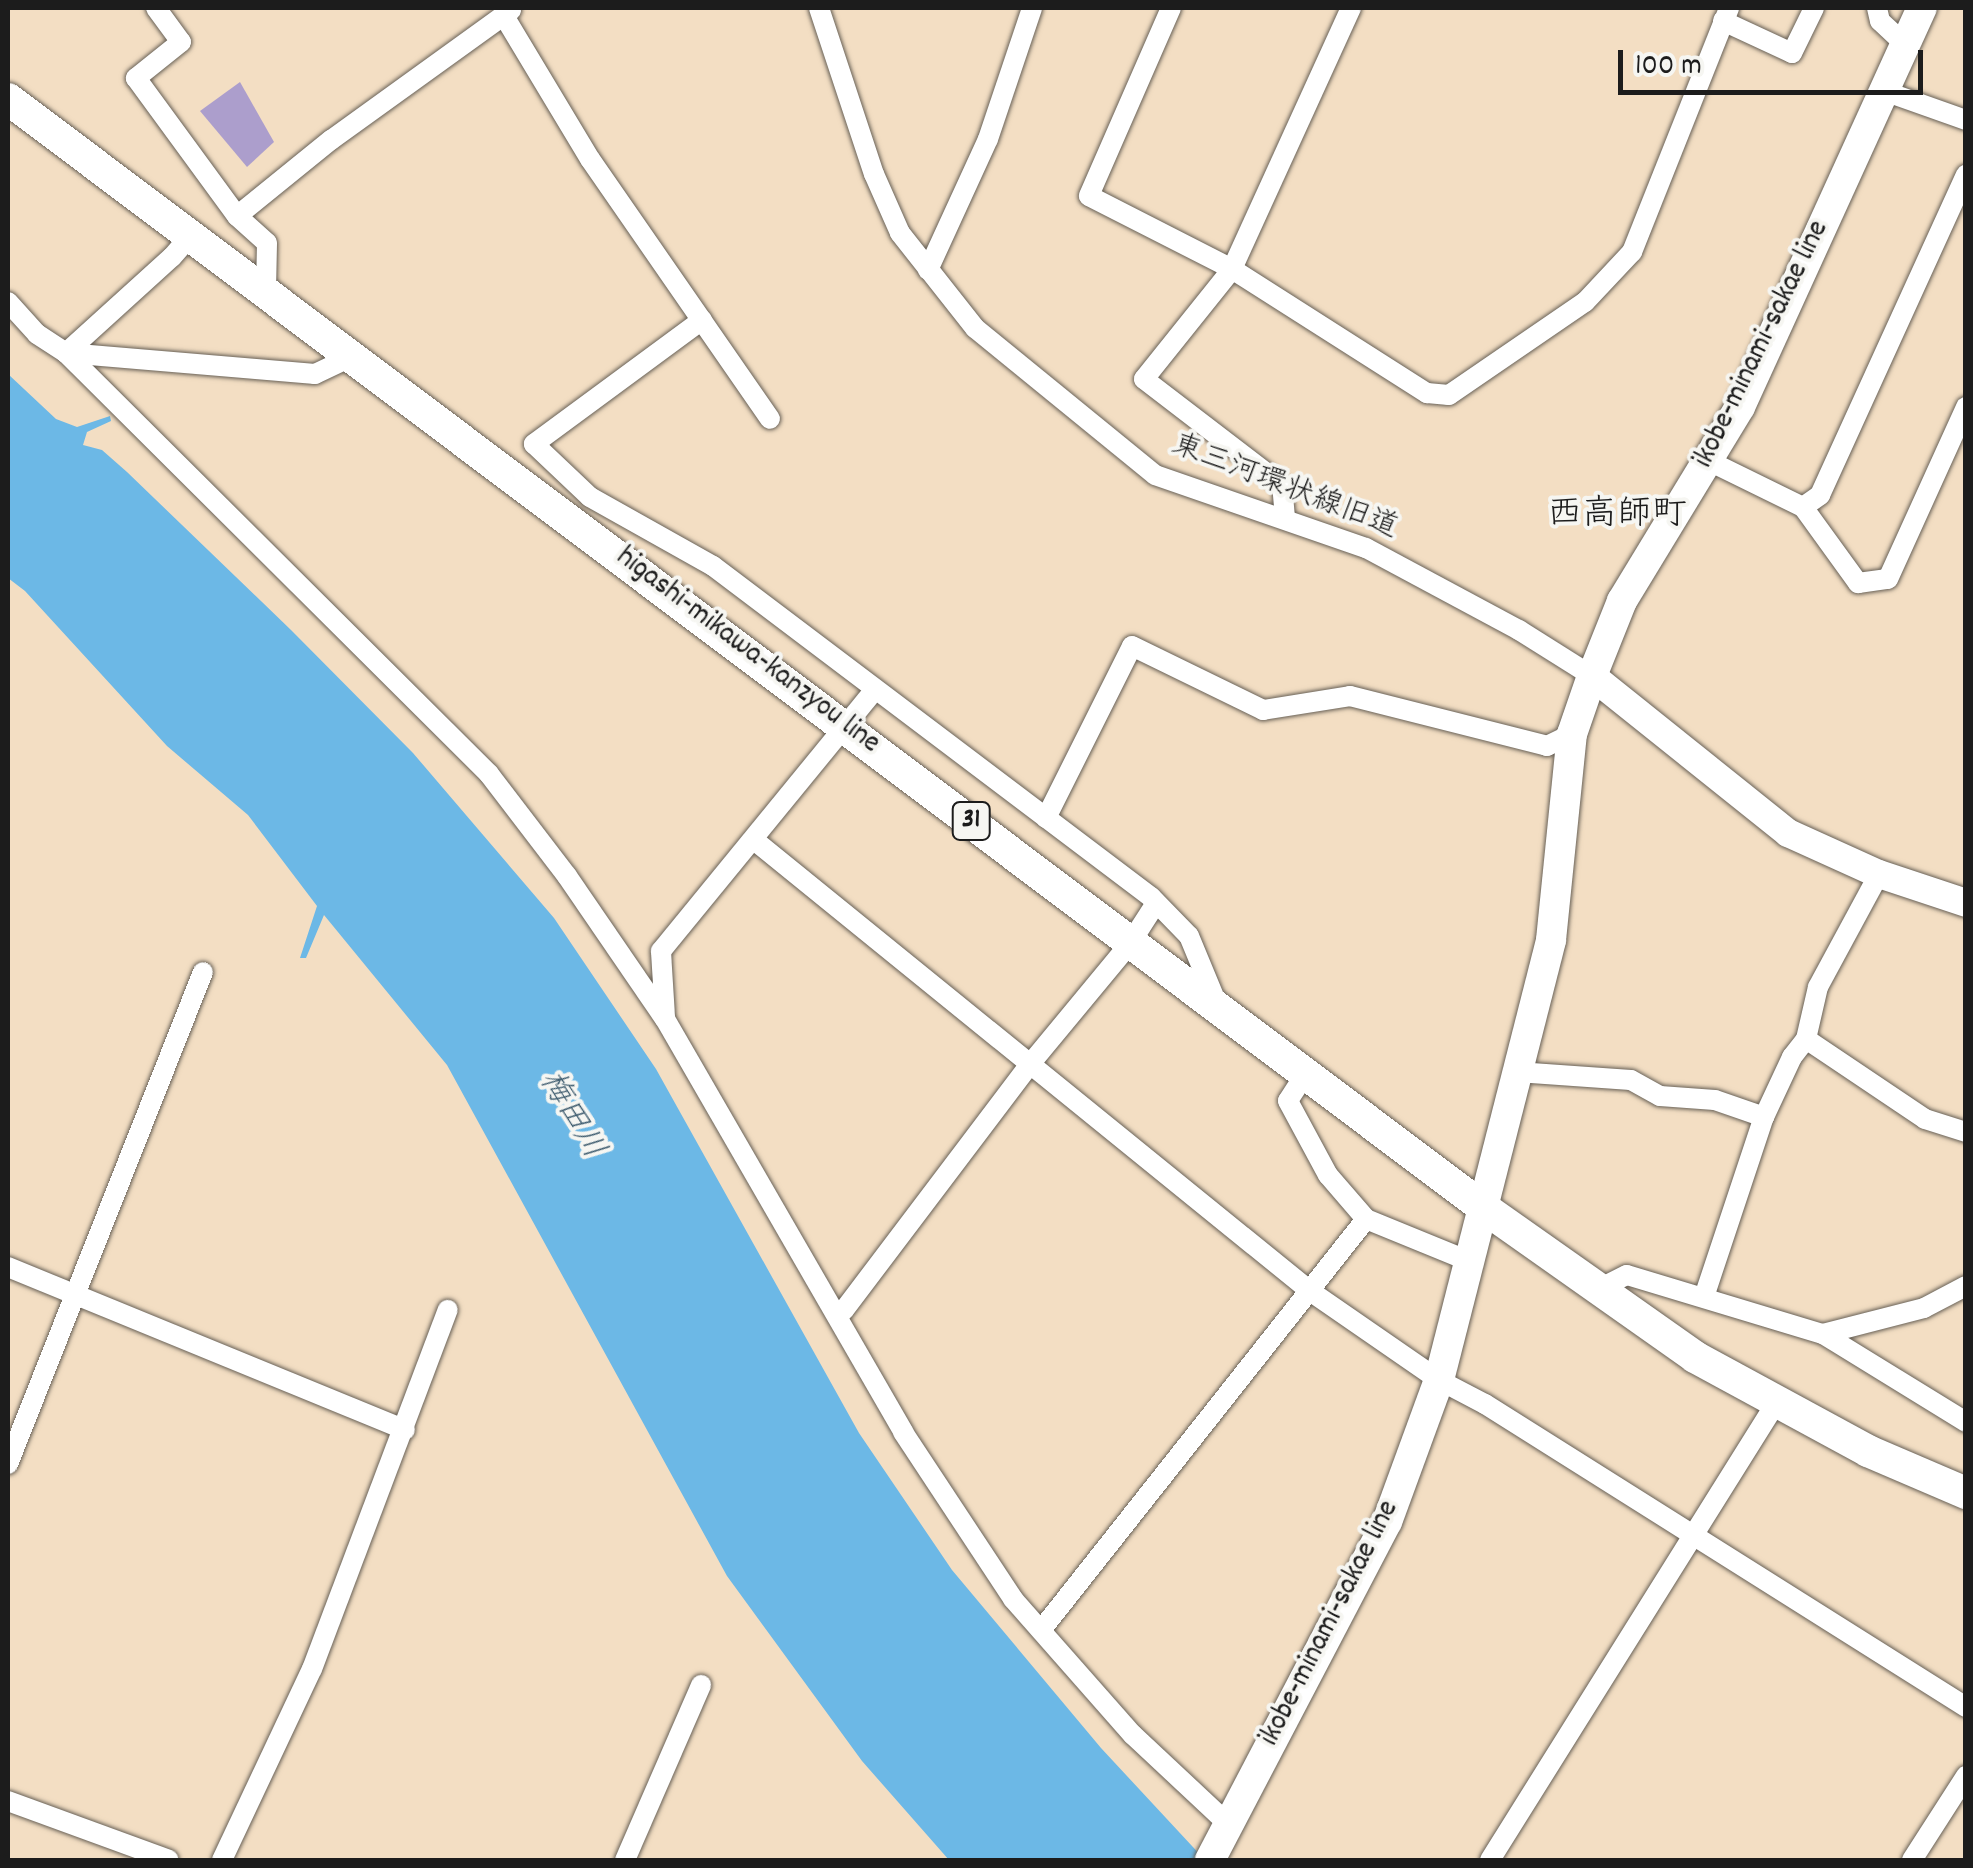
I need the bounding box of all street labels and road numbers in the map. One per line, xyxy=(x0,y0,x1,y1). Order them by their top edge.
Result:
street label: ikobe-minami-sakae line xyxy=(1687,215,1839,475)
street label: 東三河環状線旧道 xyxy=(1166,429,1402,549)
street label: higashi-mikawa-kanzyou line xyxy=(608,541,886,763)
road number: 31 xyxy=(951,798,991,844)
street label: ikobe-minami-sakae line xyxy=(1253,1495,1409,1753)

